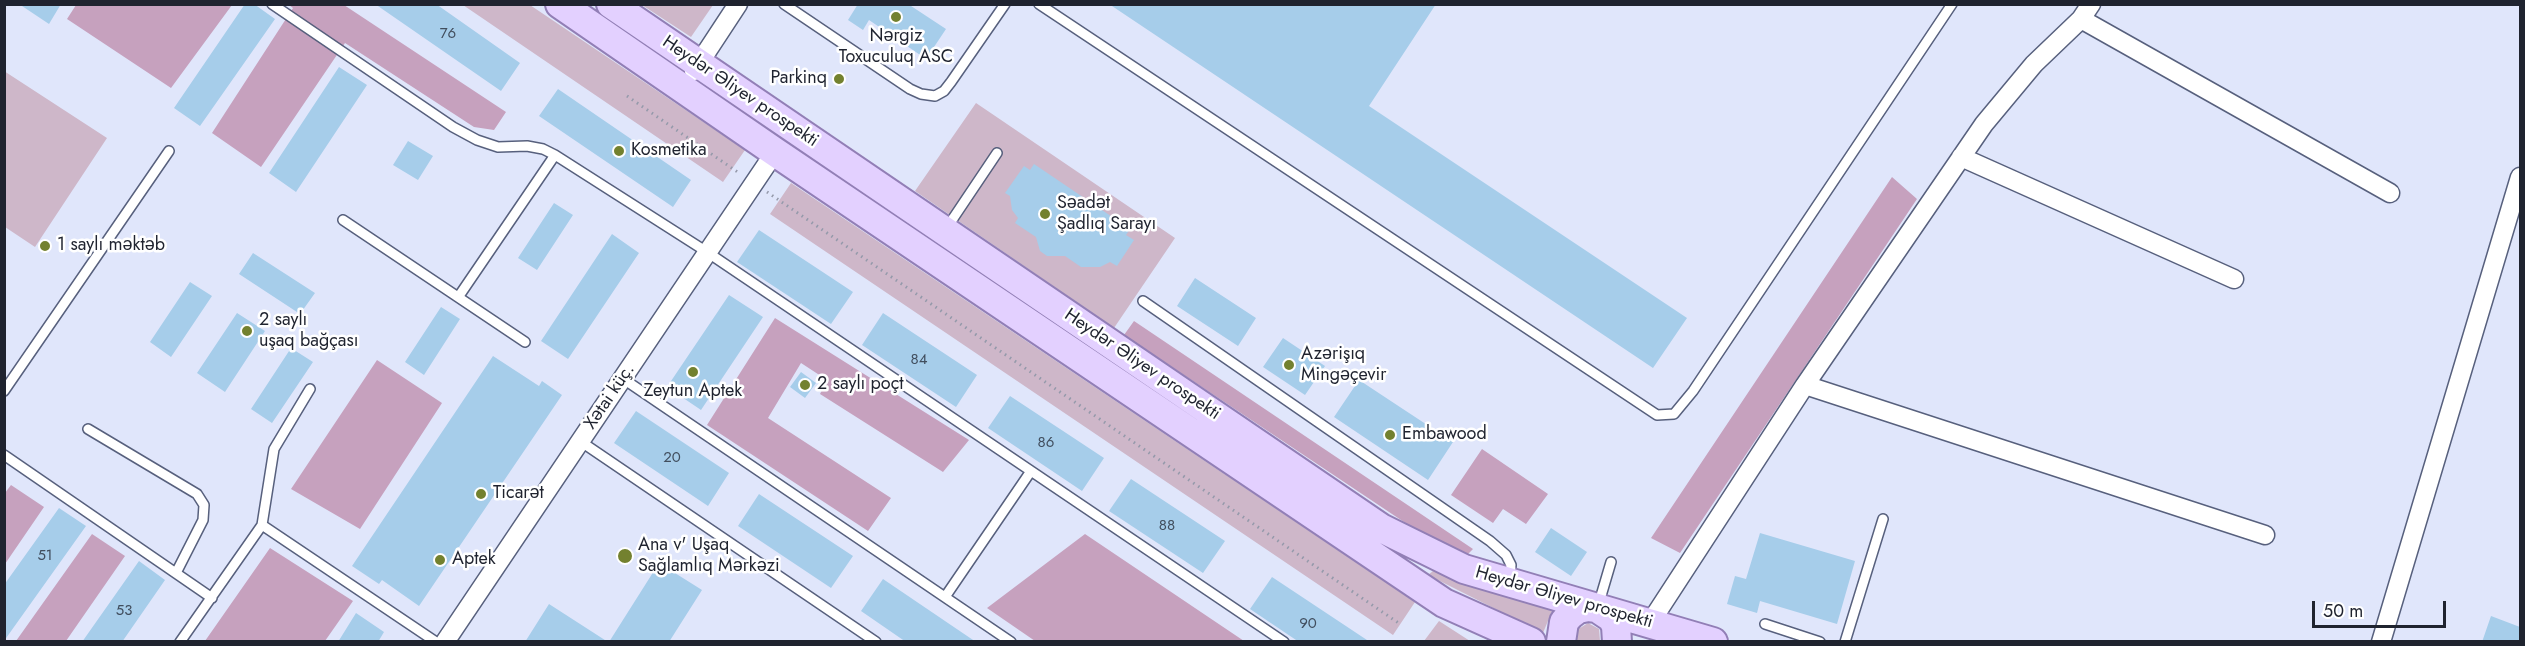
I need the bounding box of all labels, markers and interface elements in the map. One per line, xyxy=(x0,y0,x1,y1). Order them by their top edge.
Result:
marker: Nərgiz Toxuculuq ASC xyxy=(889,10,903,24)
house number: 76 xyxy=(440,25,456,43)
place label: Nərgiz Toxuculuq ASC xyxy=(839,26,953,68)
street label: Heydər Əliyev prospekti xyxy=(658,32,822,152)
place label: Parkinq xyxy=(771,68,827,90)
marker: Parkinq xyxy=(832,72,846,86)
place label: Kosmetika xyxy=(631,140,707,162)
marker: Kosmetika xyxy=(612,144,626,158)
place label: Səadət Şadlıq Sarayı xyxy=(1057,193,1156,236)
marker: Səadət Şadlıq Sarayı xyxy=(1038,207,1052,221)
place label: 1 saylı məktəb xyxy=(57,235,165,257)
marker: 1 saylı məktəb xyxy=(38,239,52,253)
street label: Heydər Əliyev prospekti xyxy=(1060,305,1224,425)
place label: 2 saylı uşaq bağçası xyxy=(259,310,358,352)
marker: 2 saylı uşaq bağçası xyxy=(240,324,254,338)
place label: Azərişıq Mingəçevir xyxy=(1301,344,1386,386)
house number: 84 xyxy=(911,351,927,369)
marker: Azərişıq Mingəçevir xyxy=(1282,358,1296,372)
street label: Xətai küç. xyxy=(580,360,640,434)
marker: Zeytun Aptek xyxy=(686,365,700,379)
place label: 2 saylı poçt xyxy=(817,374,904,396)
marker: 2 saylı poçt xyxy=(798,378,812,392)
place label: Zeytun Aptek xyxy=(644,381,742,403)
place label: Embawood xyxy=(1402,424,1487,446)
marker: Embawood xyxy=(1383,428,1397,442)
house number: 86 xyxy=(1038,434,1054,452)
house number: 20 xyxy=(663,449,681,467)
place label: Ticarət xyxy=(493,483,544,505)
marker: Ticarət xyxy=(474,487,488,501)
house number: 88 xyxy=(1159,517,1175,535)
place label: Ana v' Uşaq Sağlamlıq Mərkəzi xyxy=(638,535,780,578)
house number: 51 xyxy=(37,547,53,565)
marker: Ana v' Uşaq Sağlamlıq Mərkəzi xyxy=(616,547,634,565)
place label: Aptek xyxy=(452,549,496,571)
marker: Aptek xyxy=(433,553,447,567)
street label: Heydər Əliyev prospekti xyxy=(1473,562,1655,634)
scale bar xyxy=(2315,589,2448,627)
text: 50 m xyxy=(2323,598,2363,624)
house number: 53 xyxy=(116,602,132,620)
house number: 90 xyxy=(1299,615,1317,633)

